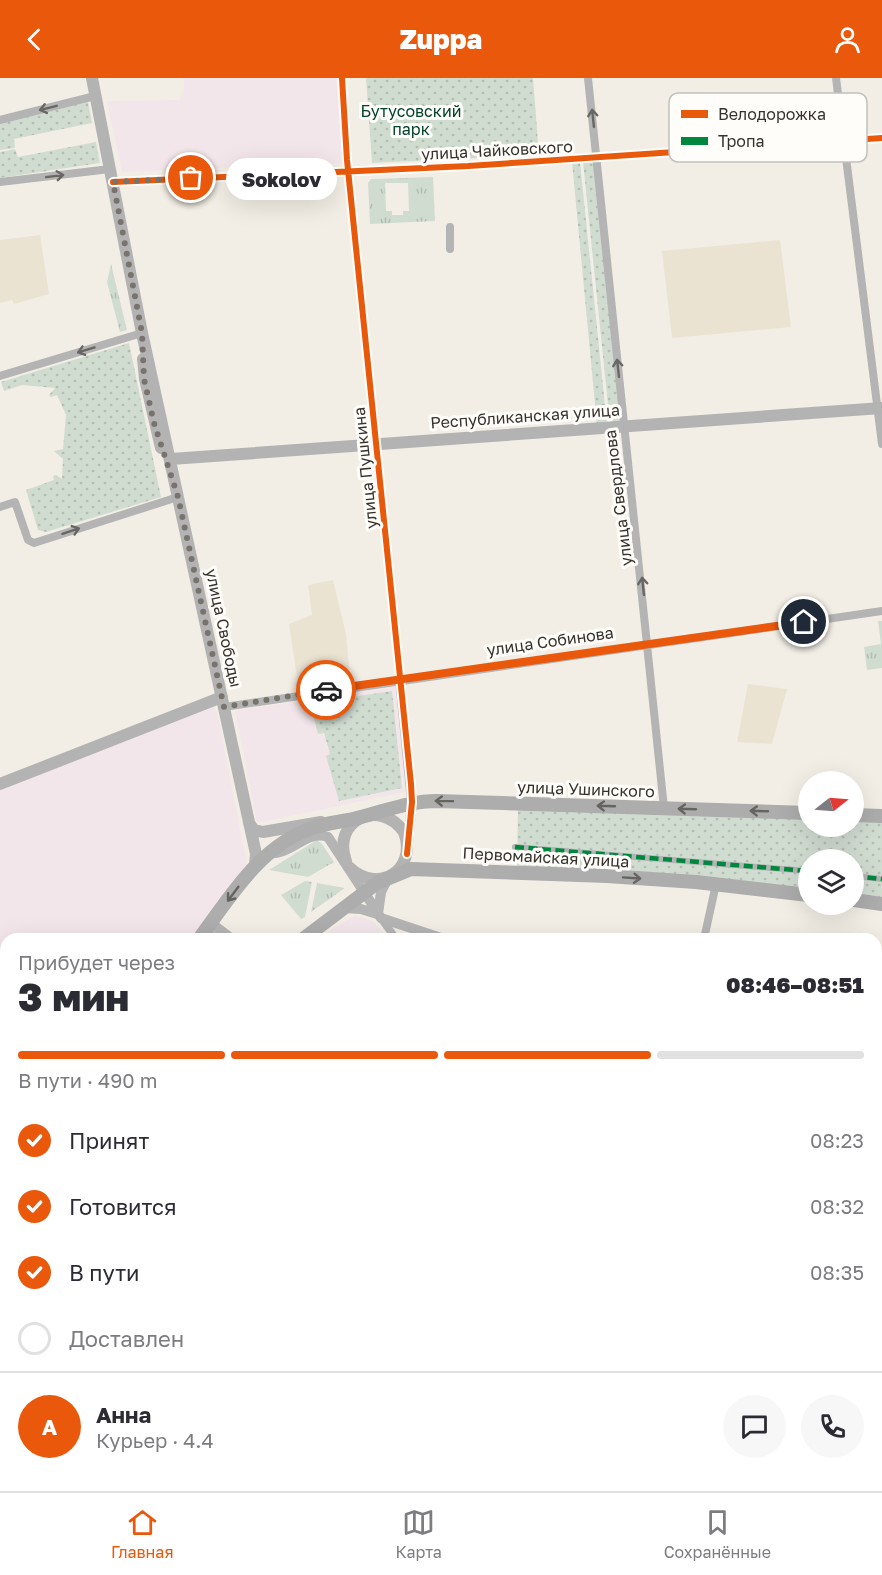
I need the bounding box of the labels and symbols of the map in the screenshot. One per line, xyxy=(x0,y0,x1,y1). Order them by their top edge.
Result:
legend xyxy=(669,93,867,162)
park label: Бутусовский парк xyxy=(360,101,462,139)
one-way arrow xyxy=(38,103,57,115)
text: Велодорожка xyxy=(718,104,826,124)
one-way arrow xyxy=(587,108,598,128)
text: Тропа xyxy=(718,131,765,151)
street label: улица Чайковского xyxy=(421,136,573,164)
pin xyxy=(165,152,216,203)
callout: Sokolov xyxy=(227,157,338,199)
one-way arrow xyxy=(45,170,65,181)
one-way arrow xyxy=(77,345,96,356)
one-way arrow xyxy=(612,359,623,379)
street label: Республиканская улица xyxy=(430,399,620,433)
street label: улица Пушкина xyxy=(349,406,381,530)
street label: улица Свердлова xyxy=(600,429,636,567)
one-way arrow xyxy=(61,525,80,536)
street label: улица Свободы xyxy=(202,567,246,689)
one-way arrow xyxy=(637,576,648,596)
pin xyxy=(778,596,829,647)
street label: улица Собинова xyxy=(485,622,615,660)
courier xyxy=(296,660,356,720)
north arrow xyxy=(798,771,864,837)
street label: улица Ушинского xyxy=(517,777,655,801)
one-way arrow xyxy=(434,795,454,807)
one-way arrow xyxy=(596,800,616,812)
one-way arrow xyxy=(677,803,697,814)
one-way arrow xyxy=(749,806,769,817)
street label: Первомайская улица xyxy=(462,843,630,871)
one-way arrow xyxy=(622,872,642,883)
one-way arrow xyxy=(226,886,239,902)

